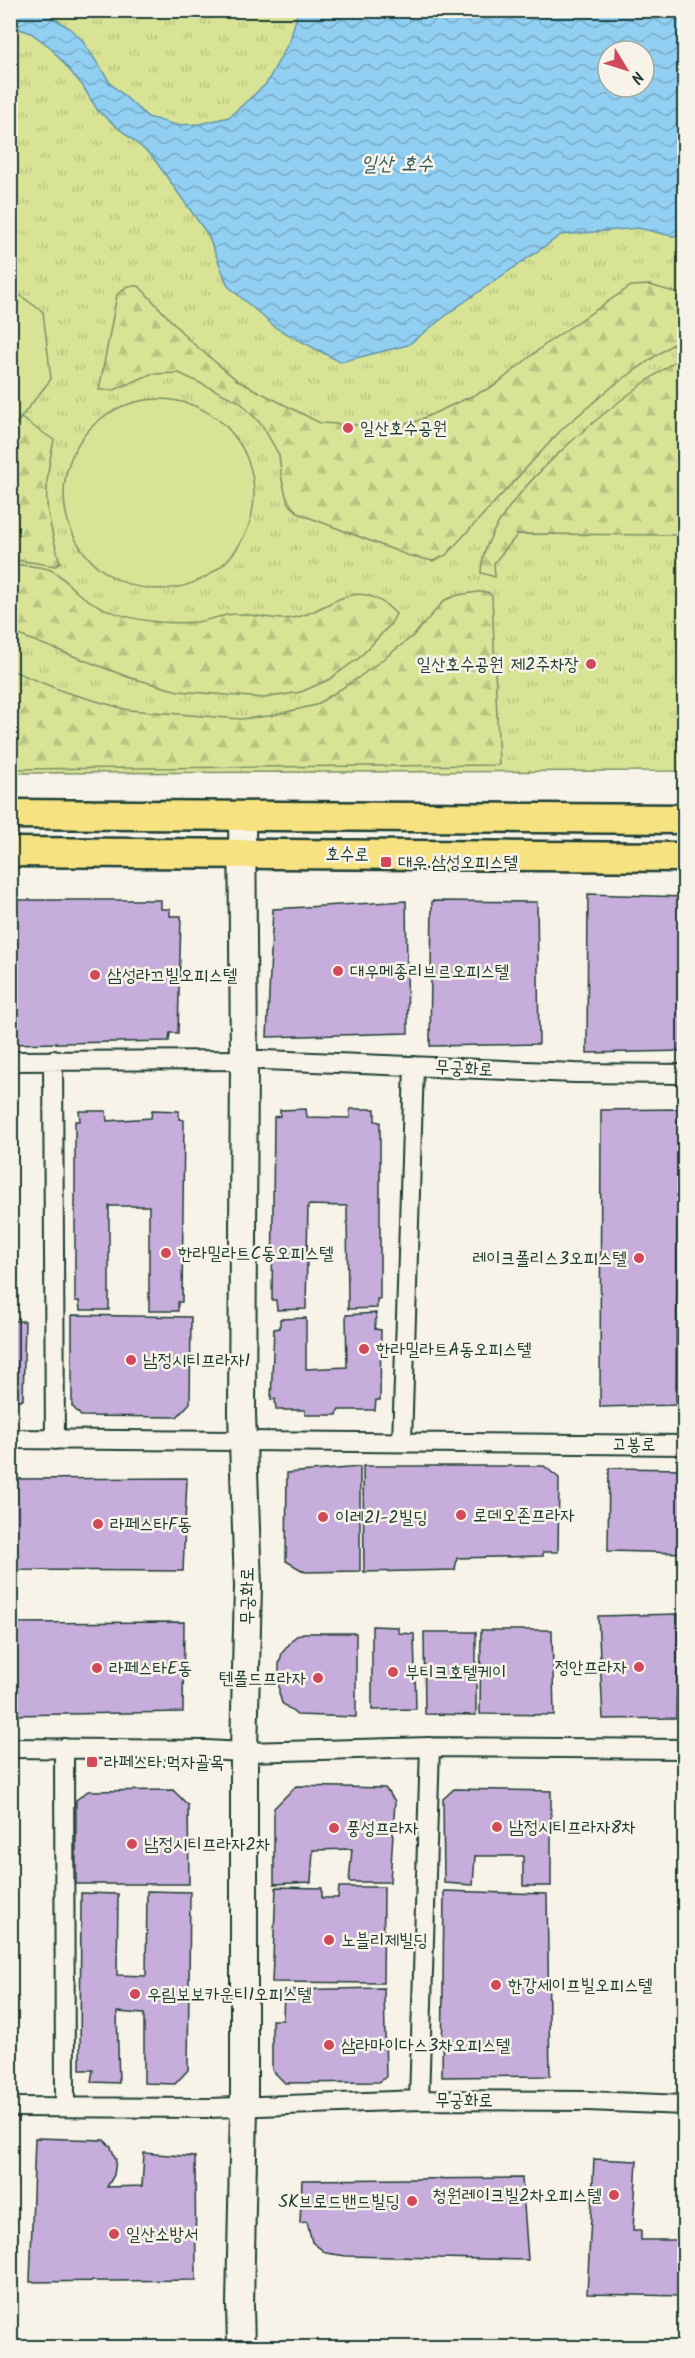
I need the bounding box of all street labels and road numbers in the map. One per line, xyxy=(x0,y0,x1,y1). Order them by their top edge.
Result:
street label: 호수로 xyxy=(325,841,369,870)
street label: 무궁화로 xyxy=(434,1054,494,1085)
street label: 고봉로 xyxy=(612,1431,656,1460)
street label: 무궁화로 xyxy=(234,1567,263,1625)
street label: 무궁화로 xyxy=(435,2087,493,2116)

